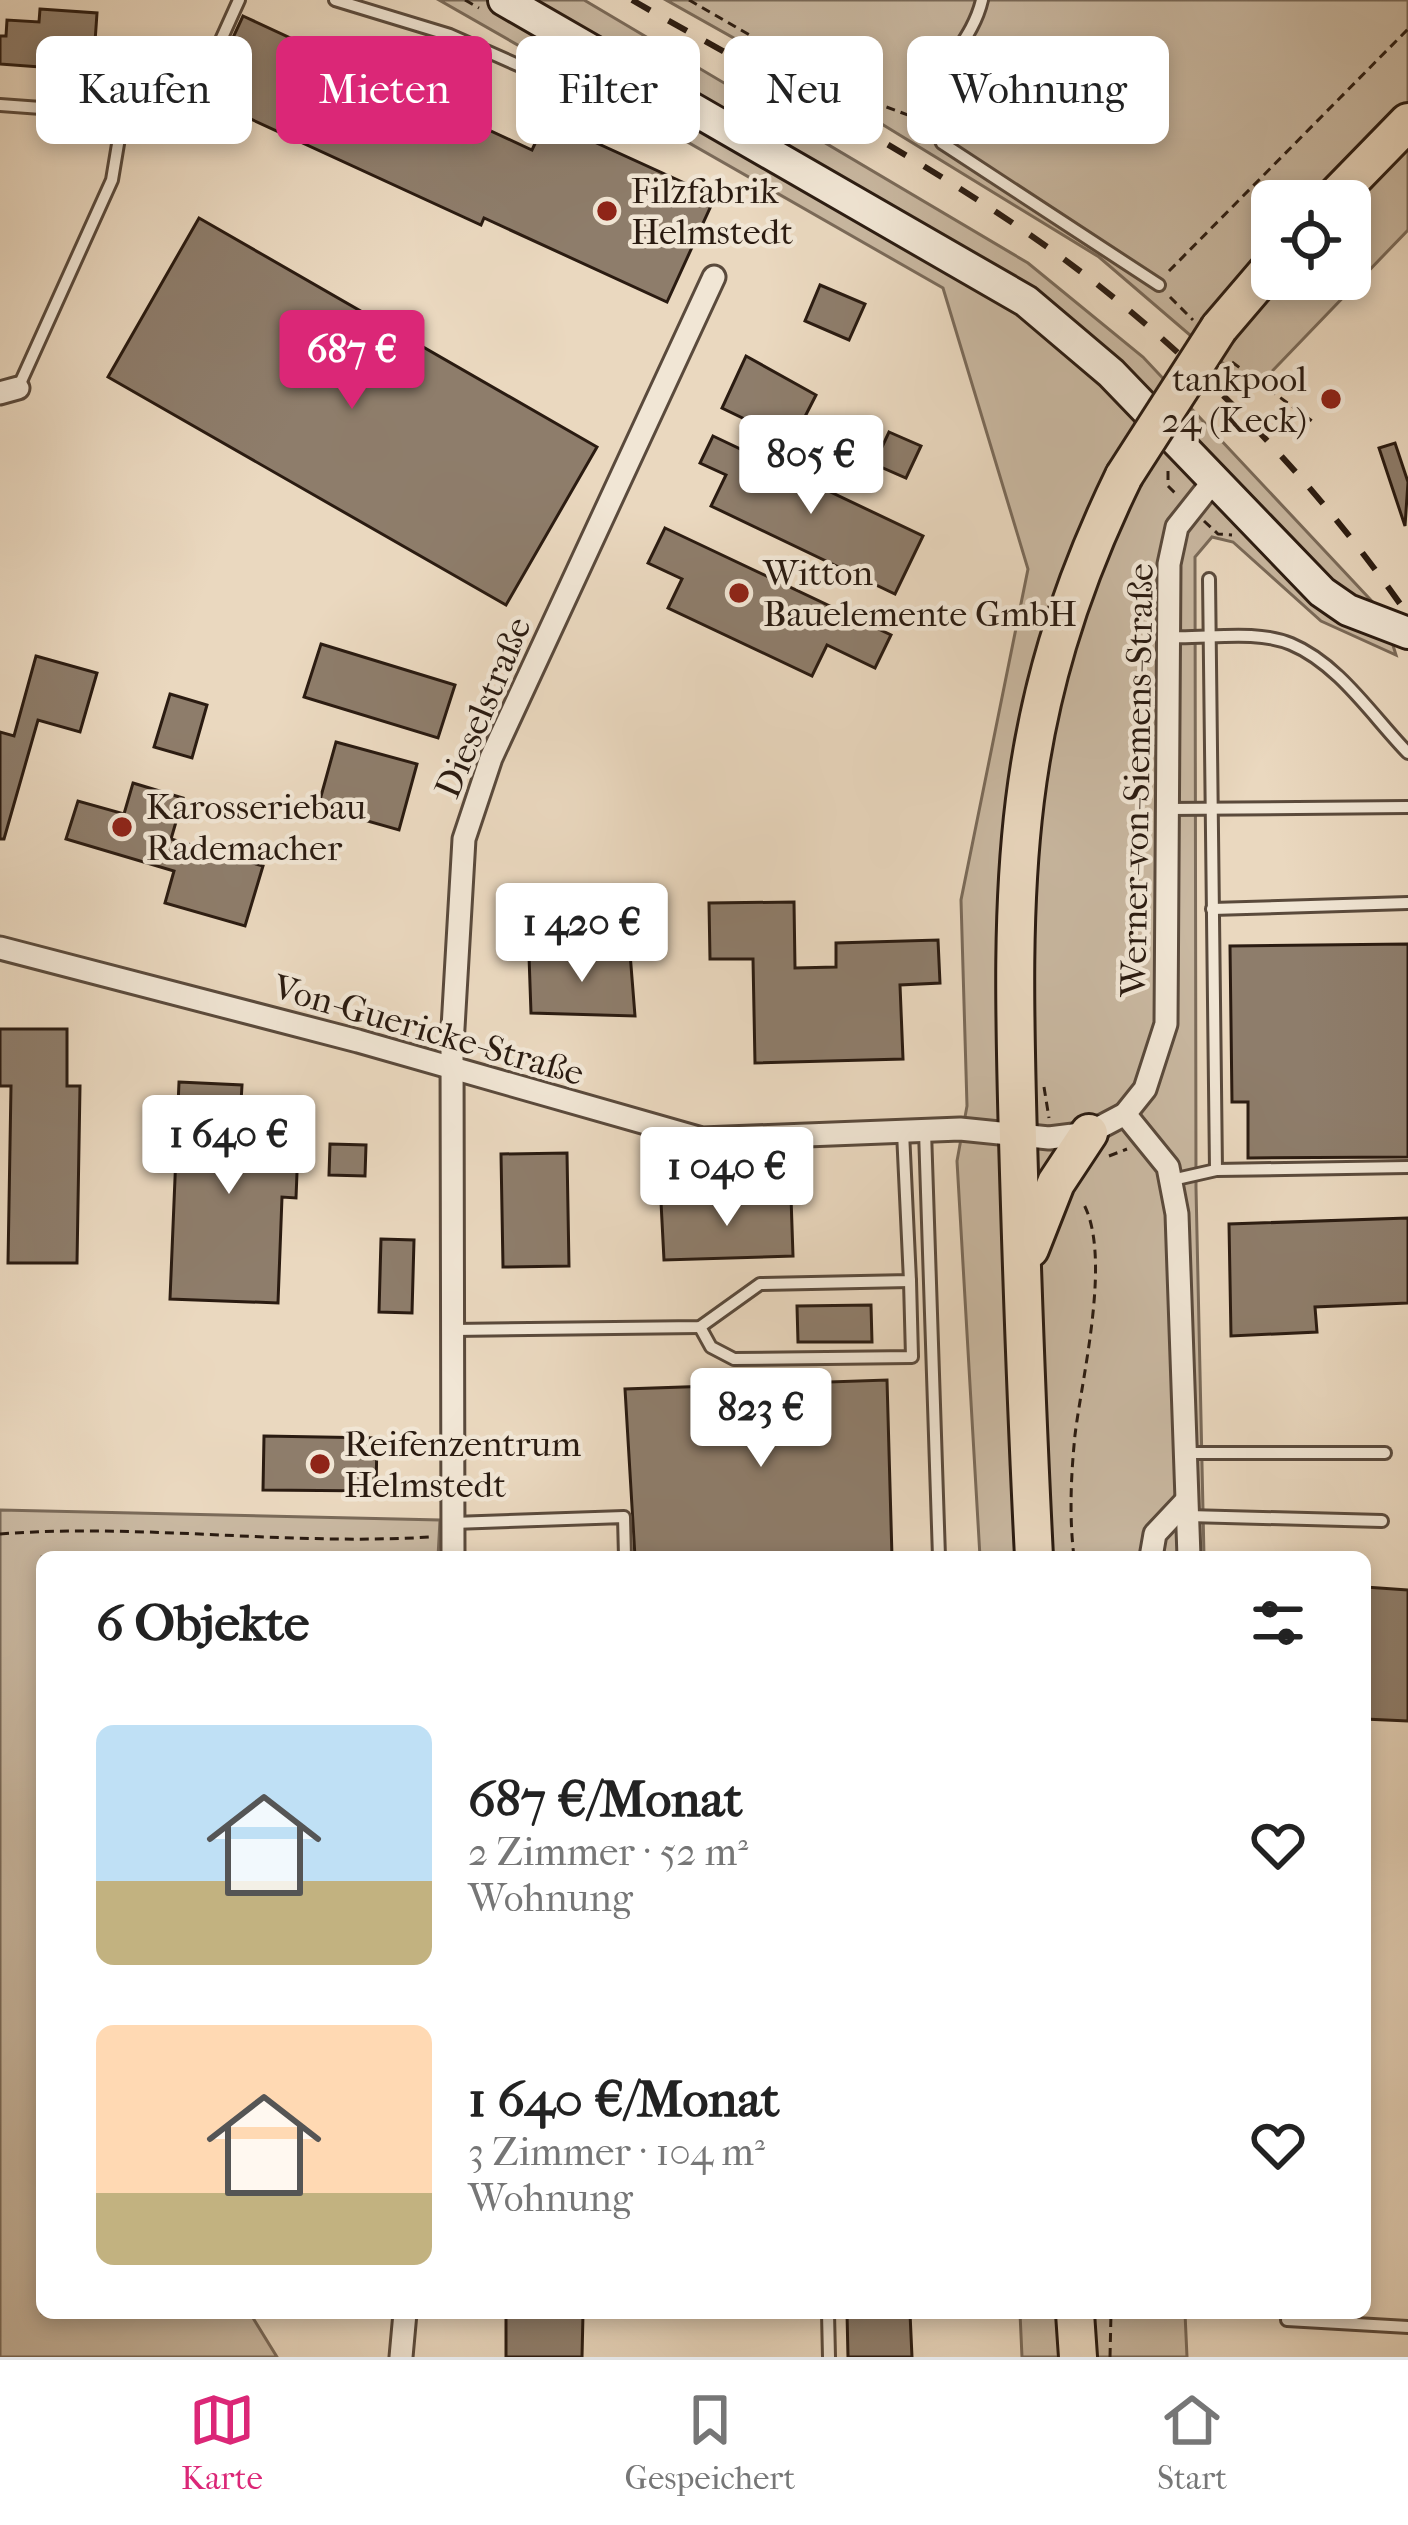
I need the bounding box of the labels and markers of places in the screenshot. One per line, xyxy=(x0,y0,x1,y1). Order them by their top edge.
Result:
place label: Filzfabrik Helmstedt xyxy=(631,170,793,253)
marker: Filzfabrik Helmstedt xyxy=(594,198,620,224)
pin: 687 € xyxy=(268,310,436,412)
place label: tankpool 24 (Keck) xyxy=(1162,358,1307,441)
marker: tankpool 24 (Keck) xyxy=(1318,386,1344,412)
pin: 805 € xyxy=(727,415,895,517)
place label: Witton Bauelemente GmbH xyxy=(762,552,1077,635)
marker: Witton Bauelemente GmbH xyxy=(726,580,752,606)
place label: Karosseriebau Rademacher xyxy=(146,786,366,869)
marker: Karosseriebau Rademacher xyxy=(109,814,135,840)
pin: 1 420 € xyxy=(471,883,693,985)
pin: 1 640 € xyxy=(118,1095,340,1197)
pin: 1 040 € xyxy=(616,1127,838,1229)
pin: 823 € xyxy=(677,1368,845,1470)
place label: Reifenzentrum Helmstedt xyxy=(344,1423,581,1506)
marker: Reifenzentrum Helmstedt xyxy=(307,1451,333,1477)

